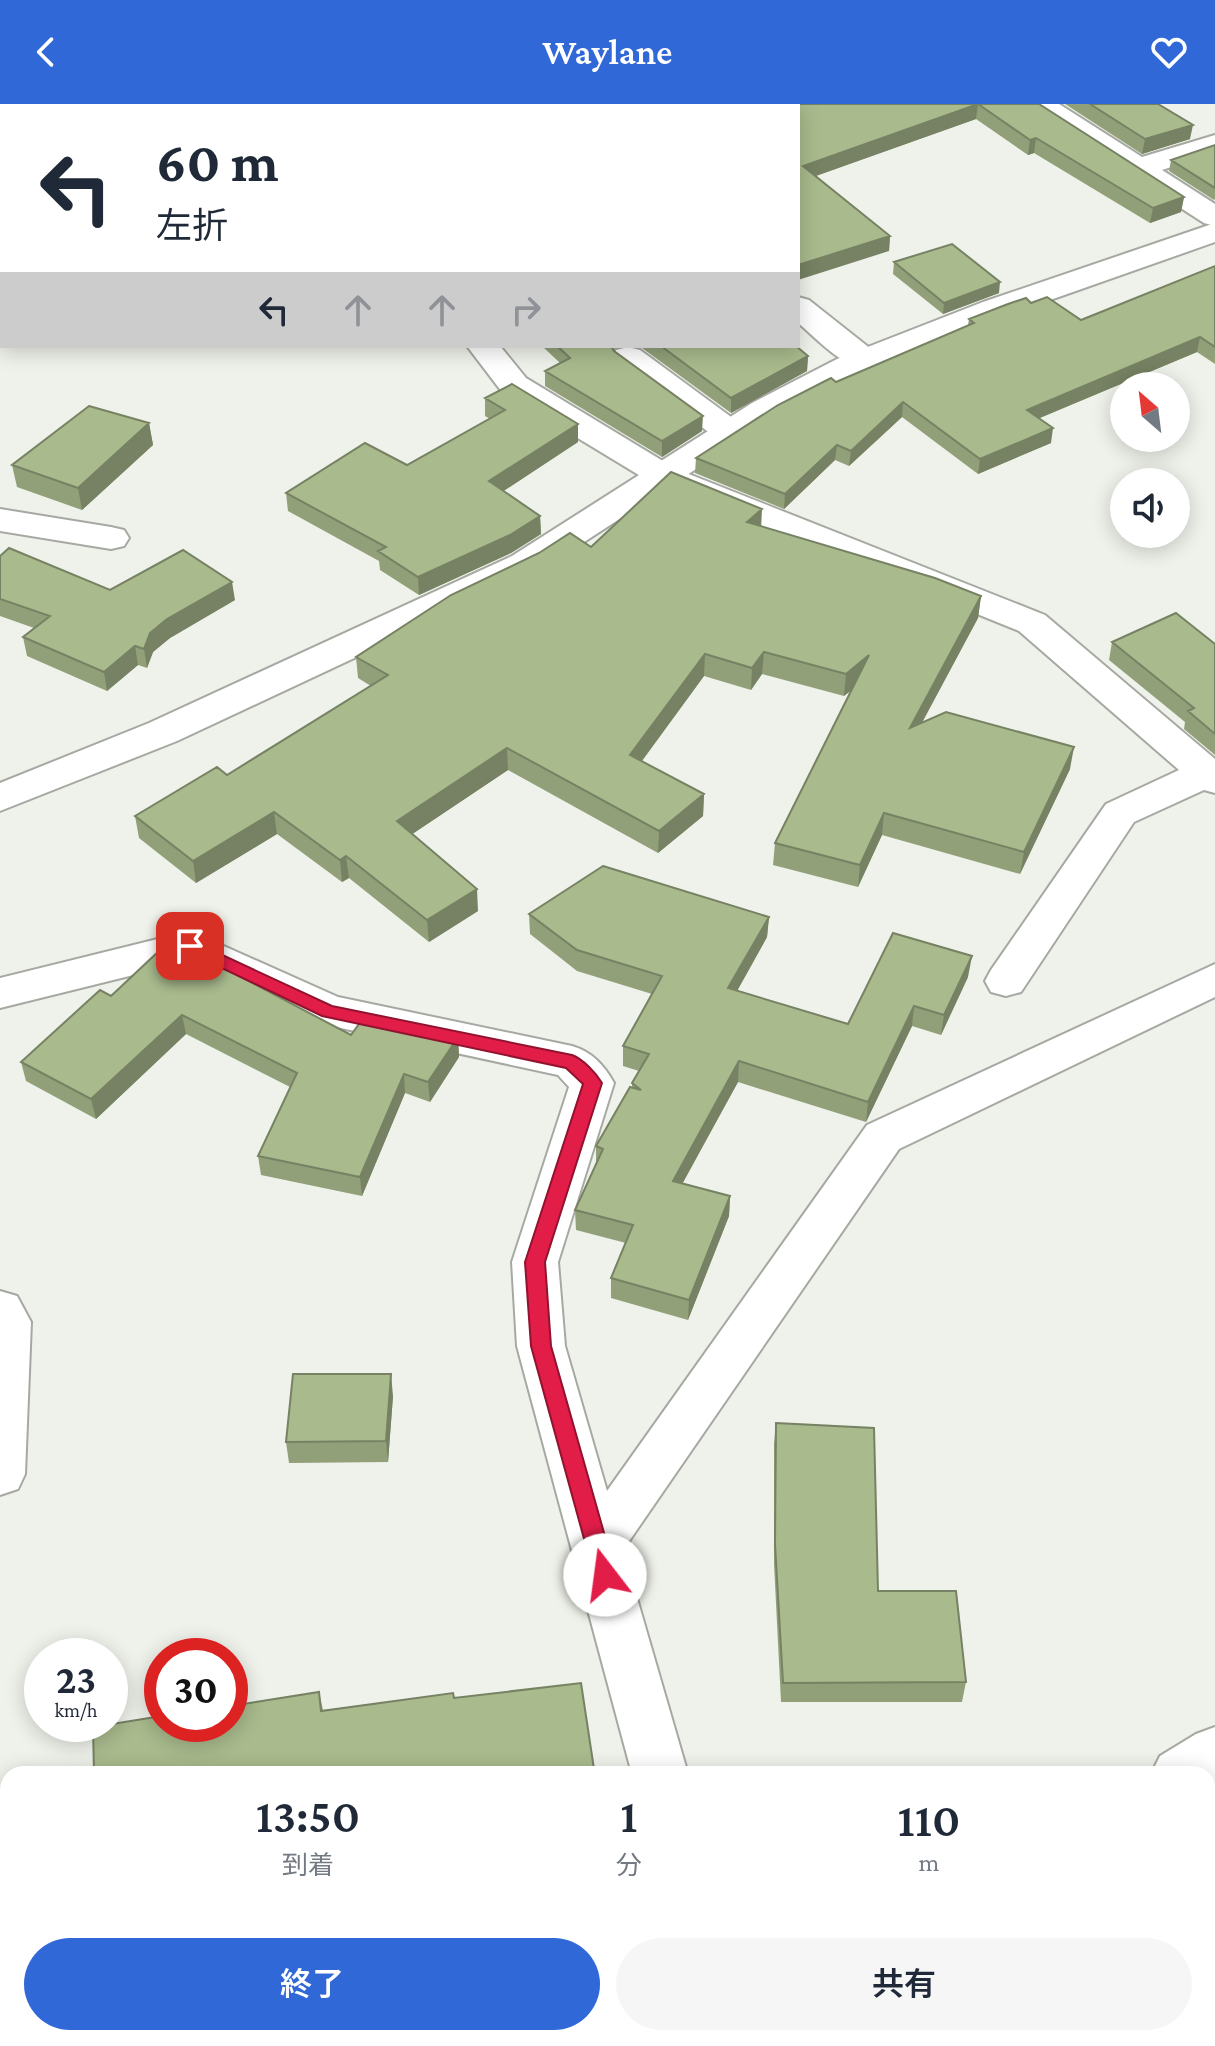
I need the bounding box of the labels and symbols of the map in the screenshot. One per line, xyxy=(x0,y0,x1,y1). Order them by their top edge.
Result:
north arrow xyxy=(1110,372,1190,452)
pin xyxy=(156,912,224,980)
position arrow xyxy=(563,1533,647,1617)
speed limit sign: 30 xyxy=(144,1638,248,1742)

